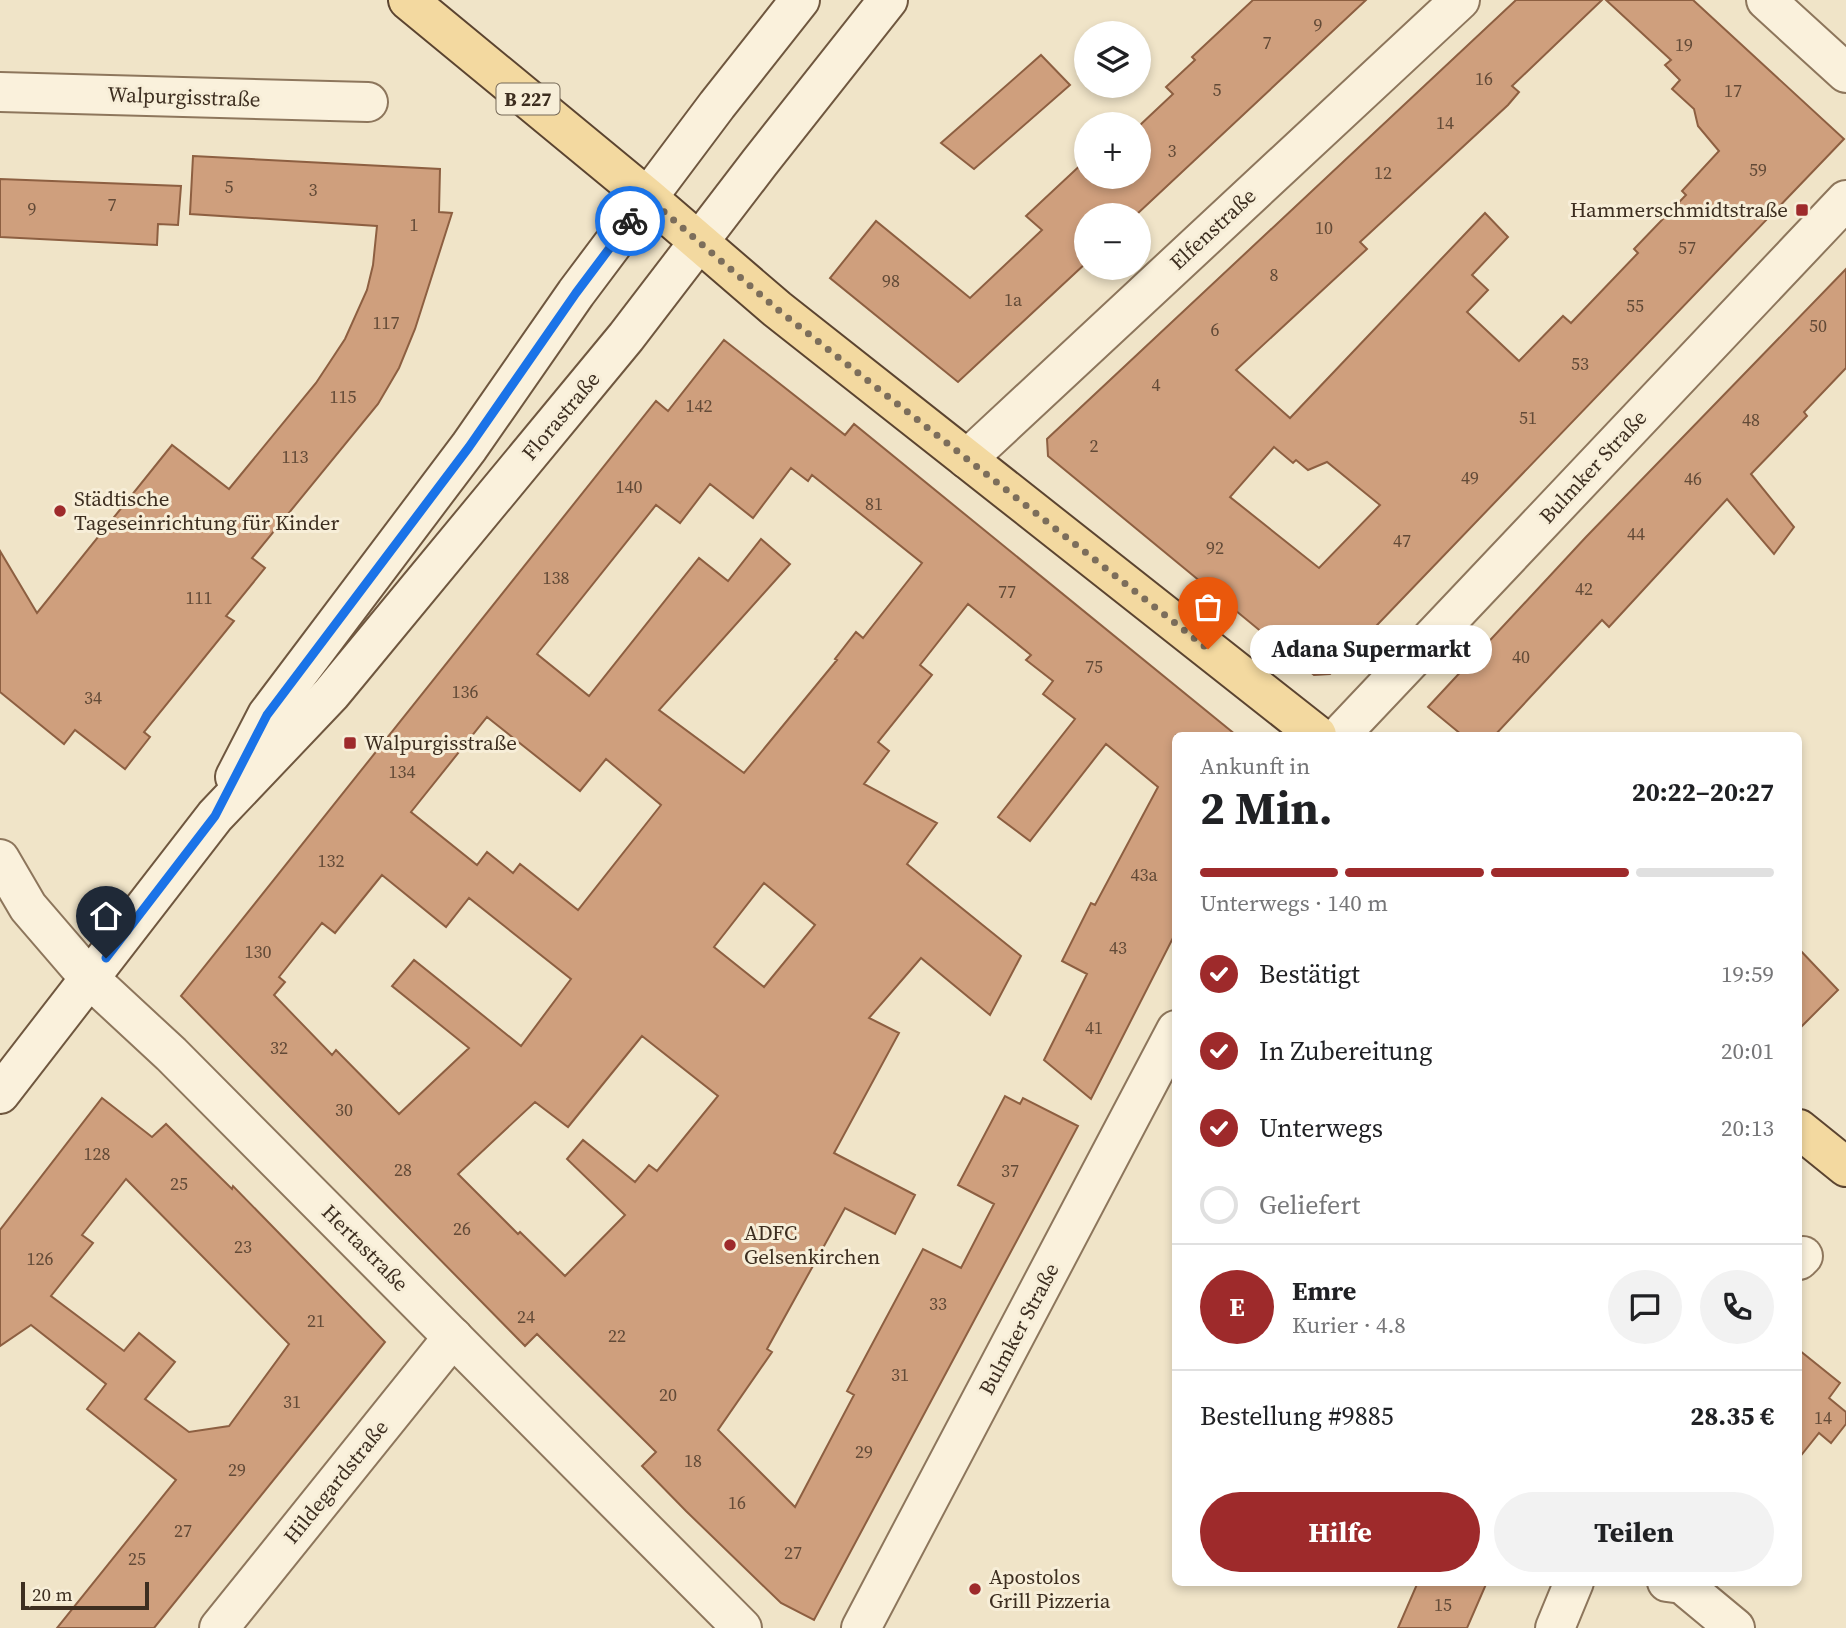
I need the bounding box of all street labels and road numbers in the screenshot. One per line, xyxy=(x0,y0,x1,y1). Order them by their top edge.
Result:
street label: Walpurgisstraße xyxy=(107,79,261,114)
road number: B 227 xyxy=(496,83,560,114)
street label: Elfenstraße xyxy=(1163,181,1262,276)
street label: Florastraße xyxy=(515,365,606,466)
street label: Bulmker Straße xyxy=(1532,404,1653,530)
street label: Hertastraße xyxy=(315,1198,415,1298)
street label: Bulmker Straße xyxy=(972,1258,1066,1400)
street label: Hildegardstraße xyxy=(277,1414,395,1550)

